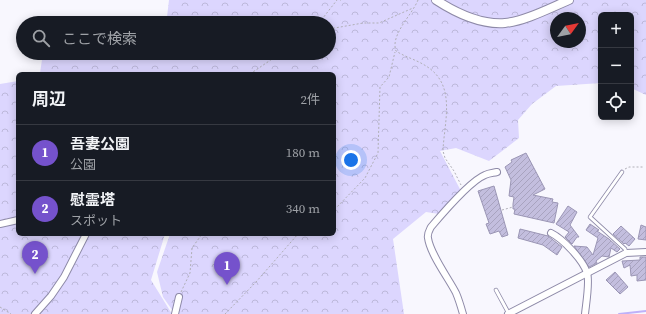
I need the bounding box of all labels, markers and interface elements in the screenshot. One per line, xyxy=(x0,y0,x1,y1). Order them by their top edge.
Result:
north arrow xyxy=(550,12,586,48)
map controls xyxy=(598,12,634,120)
button: + xyxy=(598,12,634,48)
search box xyxy=(16,16,336,60)
icon: search xyxy=(30,27,52,49)
text: ここで検索 xyxy=(62,28,137,49)
button: − xyxy=(598,48,634,84)
button: locate xyxy=(598,84,634,120)
text: 周辺 xyxy=(32,87,66,111)
text: 2件 xyxy=(300,91,320,108)
text: 吾妻公園 xyxy=(70,133,130,154)
text: 1 xyxy=(41,144,49,161)
text: 180 m xyxy=(286,144,320,161)
your location xyxy=(341,150,361,170)
text: 公園 xyxy=(70,156,96,173)
text: 慰霊塔 xyxy=(70,189,115,210)
text: 2 xyxy=(41,200,49,217)
text: 340 m xyxy=(286,200,320,217)
text: スポット xyxy=(70,212,122,229)
pin: 2 xyxy=(22,241,48,274)
pin: 1 xyxy=(214,252,240,285)

